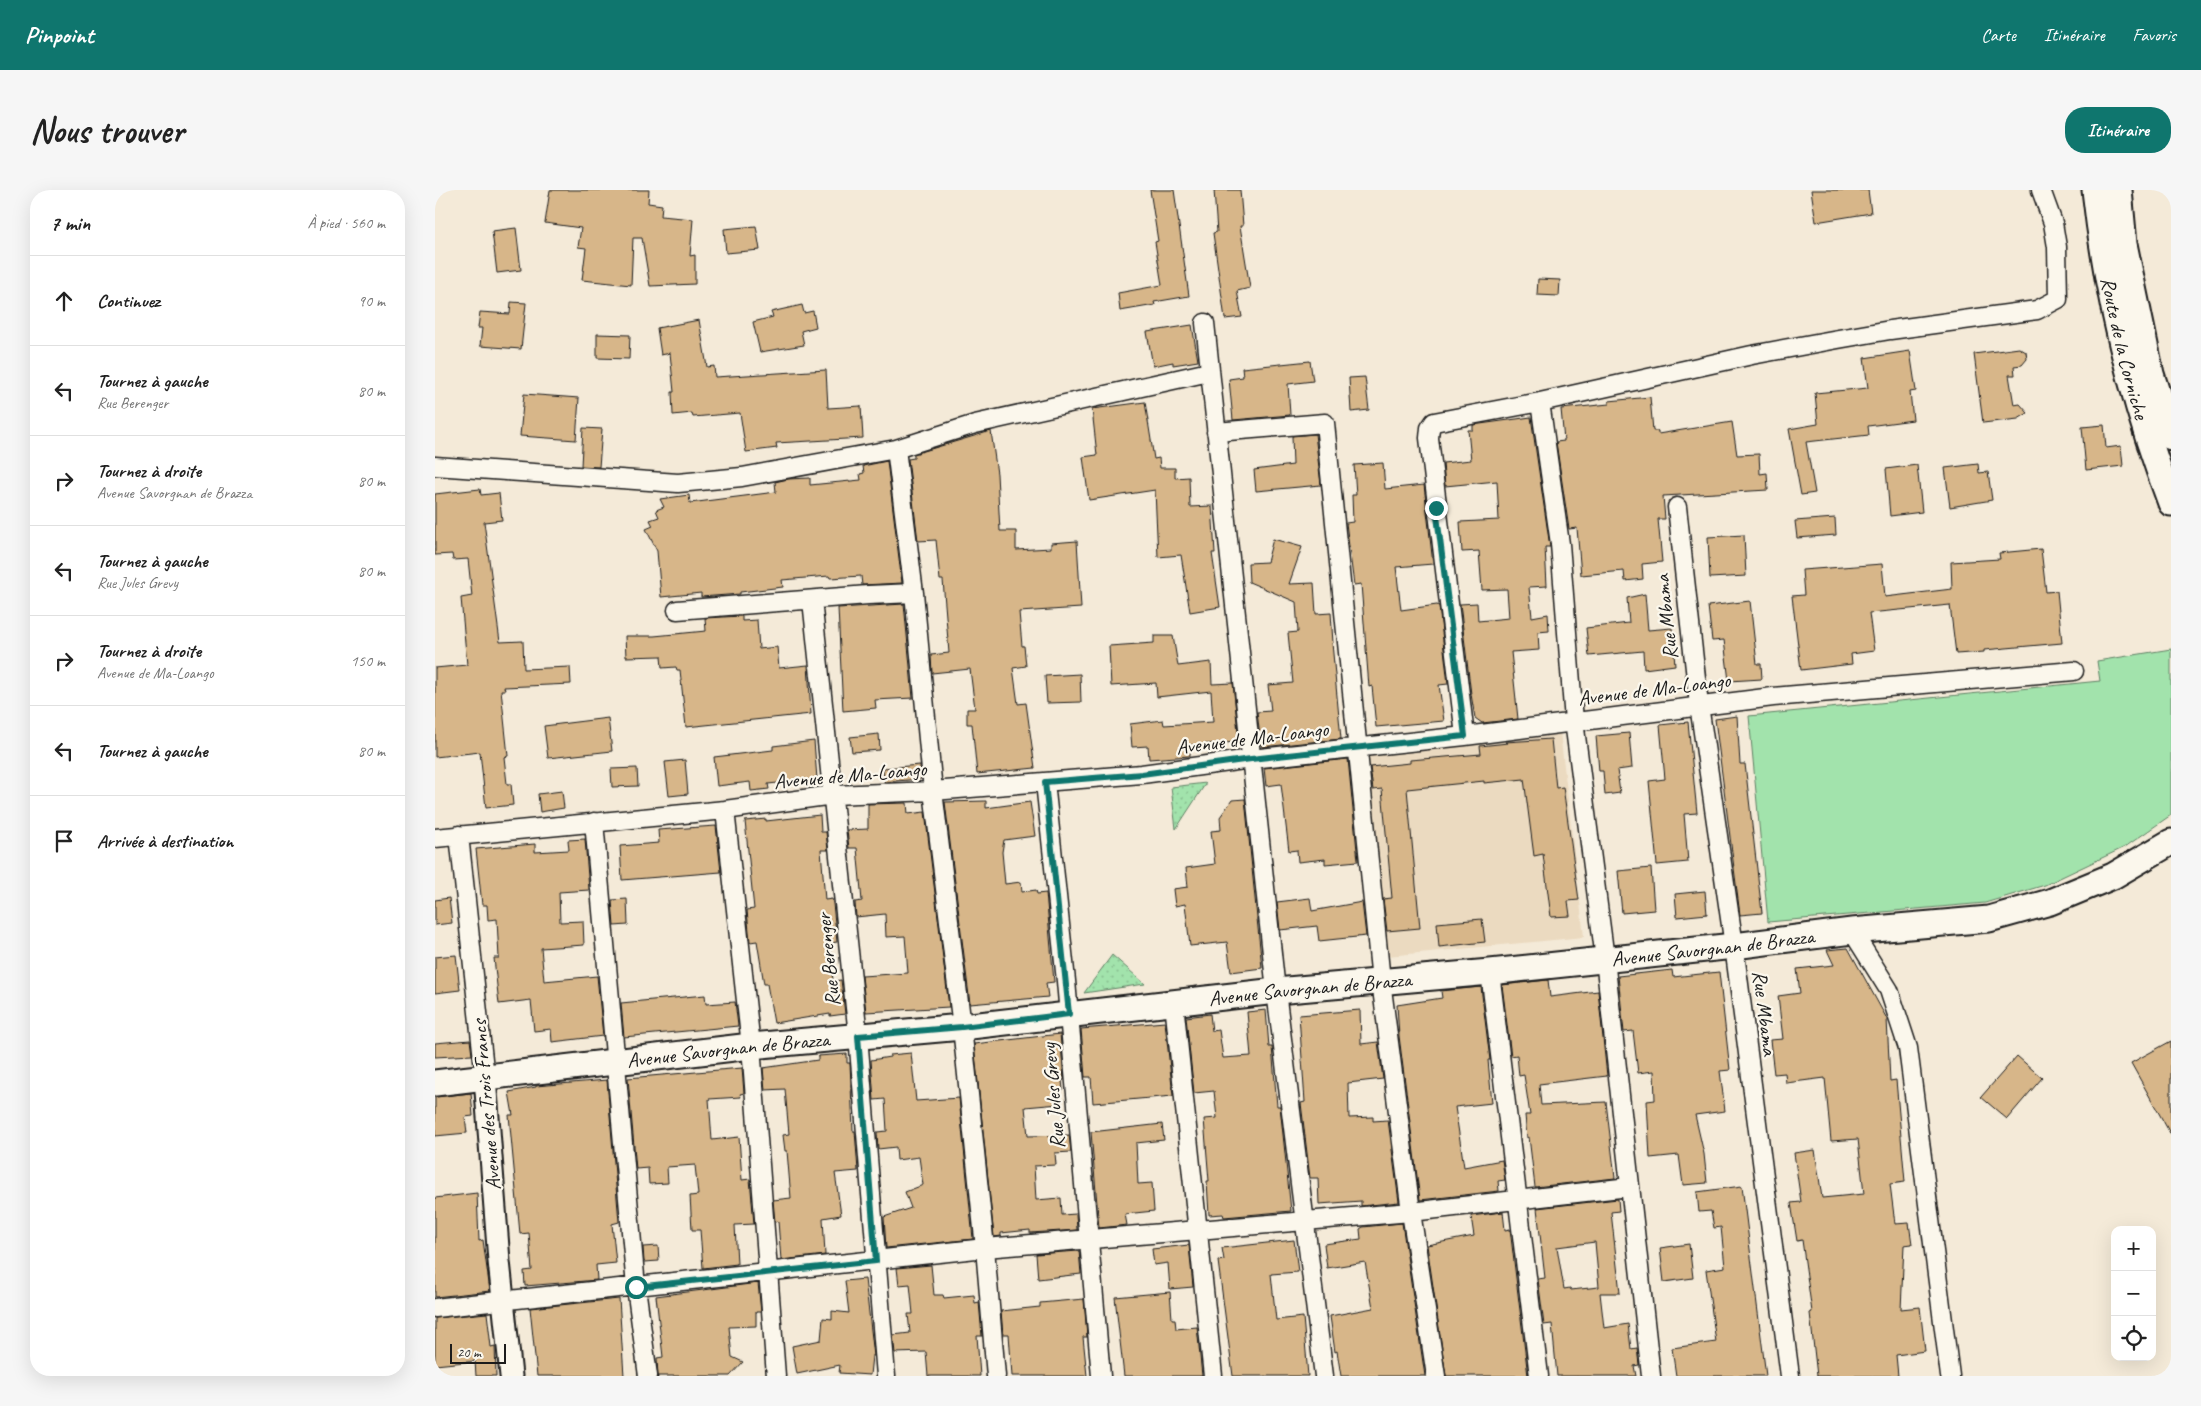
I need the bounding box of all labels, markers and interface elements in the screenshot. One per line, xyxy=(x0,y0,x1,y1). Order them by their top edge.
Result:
text: Pinpoint xyxy=(25,20,94,50)
text: Carte xyxy=(1981,24,2016,46)
text: Itinéraire xyxy=(2044,24,2105,46)
text: Favoris xyxy=(2133,24,2176,46)
button: Itinéraire xyxy=(2065,107,2171,153)
text: Nous trouver xyxy=(30,108,184,153)
text: 7 min xyxy=(50,210,90,236)
text: À pied · 560 m xyxy=(307,213,385,233)
street label: Route de la Corniche xyxy=(2095,275,2155,423)
icon: ahead xyxy=(50,287,78,315)
text: Continuez xyxy=(97,289,160,313)
text: 90 m xyxy=(358,291,385,311)
text: Tournez à gauche xyxy=(97,369,208,393)
icon: left xyxy=(50,377,78,405)
text: 80 m xyxy=(358,381,385,401)
text: Rue Berenger xyxy=(97,393,168,413)
text: Tournez à droite xyxy=(97,459,201,483)
icon: right xyxy=(50,467,78,495)
text: 80 m xyxy=(358,471,385,491)
text: Avenue Savorgnan de Brazza xyxy=(97,483,252,503)
route end xyxy=(1425,497,1448,520)
text: Tournez à gauche xyxy=(97,549,208,573)
icon: left xyxy=(50,557,78,585)
text: 80 m xyxy=(358,561,385,581)
street label: Rue Mbama xyxy=(1648,571,1683,661)
text: Rue Jules Grevy xyxy=(97,573,178,593)
text: Tournez à droite xyxy=(97,639,201,663)
icon: right xyxy=(50,647,78,675)
text: 150 m xyxy=(351,651,385,671)
text: Avenue de Ma-Loango xyxy=(97,663,214,683)
street label: Avenue de Ma-Loango xyxy=(1576,667,1733,711)
street label: Avenue de Ma-Loango xyxy=(1174,716,1331,760)
icon: left xyxy=(50,737,78,765)
text: Tournez à gauche xyxy=(97,739,208,763)
text: 80 m xyxy=(358,741,385,761)
street label: Avenue de Ma-Loango xyxy=(773,755,929,795)
icon: arrive xyxy=(50,827,78,855)
text: Arrivée à destination xyxy=(97,829,233,853)
street label: Rue Berenger xyxy=(810,910,846,1008)
street label: Avenue Savorgnan de Brazza xyxy=(1610,923,1818,972)
street label: Avenue Savorgnan de Brazza xyxy=(1207,966,1415,1012)
street label: Rue Mbama xyxy=(1747,969,1783,1059)
street label: Avenue des Trois Francs xyxy=(465,1017,506,1191)
street label: Avenue Savorgnan de Brazza xyxy=(625,1026,833,1073)
street label: Rue Jules Grevy xyxy=(1035,1040,1071,1150)
map controls xyxy=(2111,1226,2156,1361)
button: + xyxy=(2111,1226,2156,1271)
button: − xyxy=(2111,1271,2156,1316)
route start xyxy=(625,1276,648,1299)
button: locate xyxy=(2111,1316,2156,1361)
scale bar xyxy=(450,1341,506,1364)
text: 20 m xyxy=(457,1344,481,1361)

